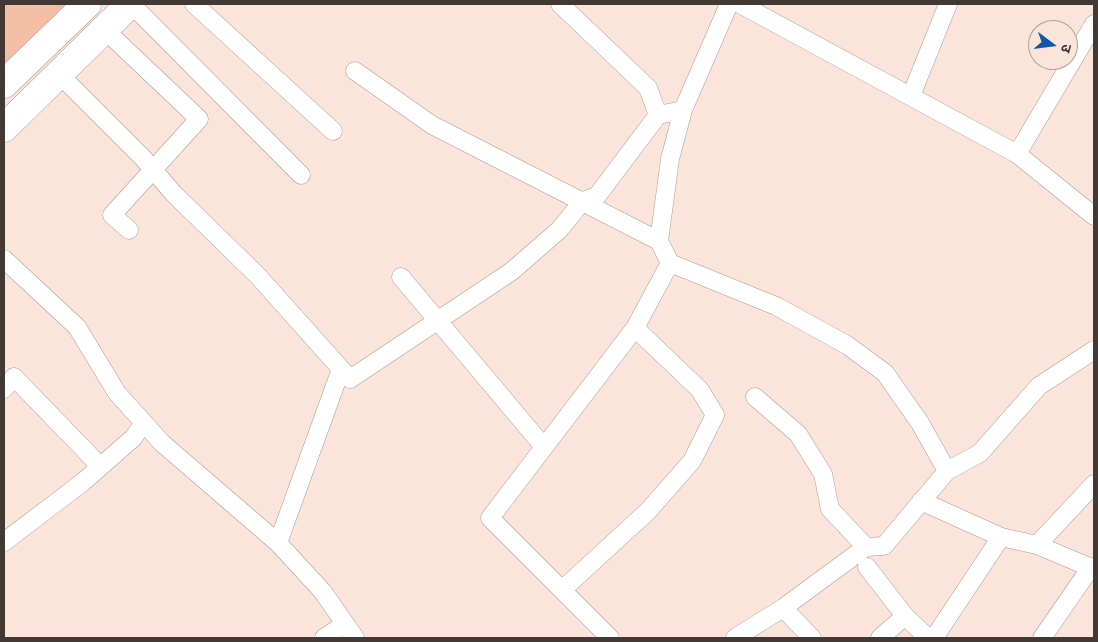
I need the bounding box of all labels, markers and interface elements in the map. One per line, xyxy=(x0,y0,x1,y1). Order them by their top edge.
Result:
north arrow xyxy=(1028,20,1078,70)
text: उ xyxy=(1058,43,1075,55)

